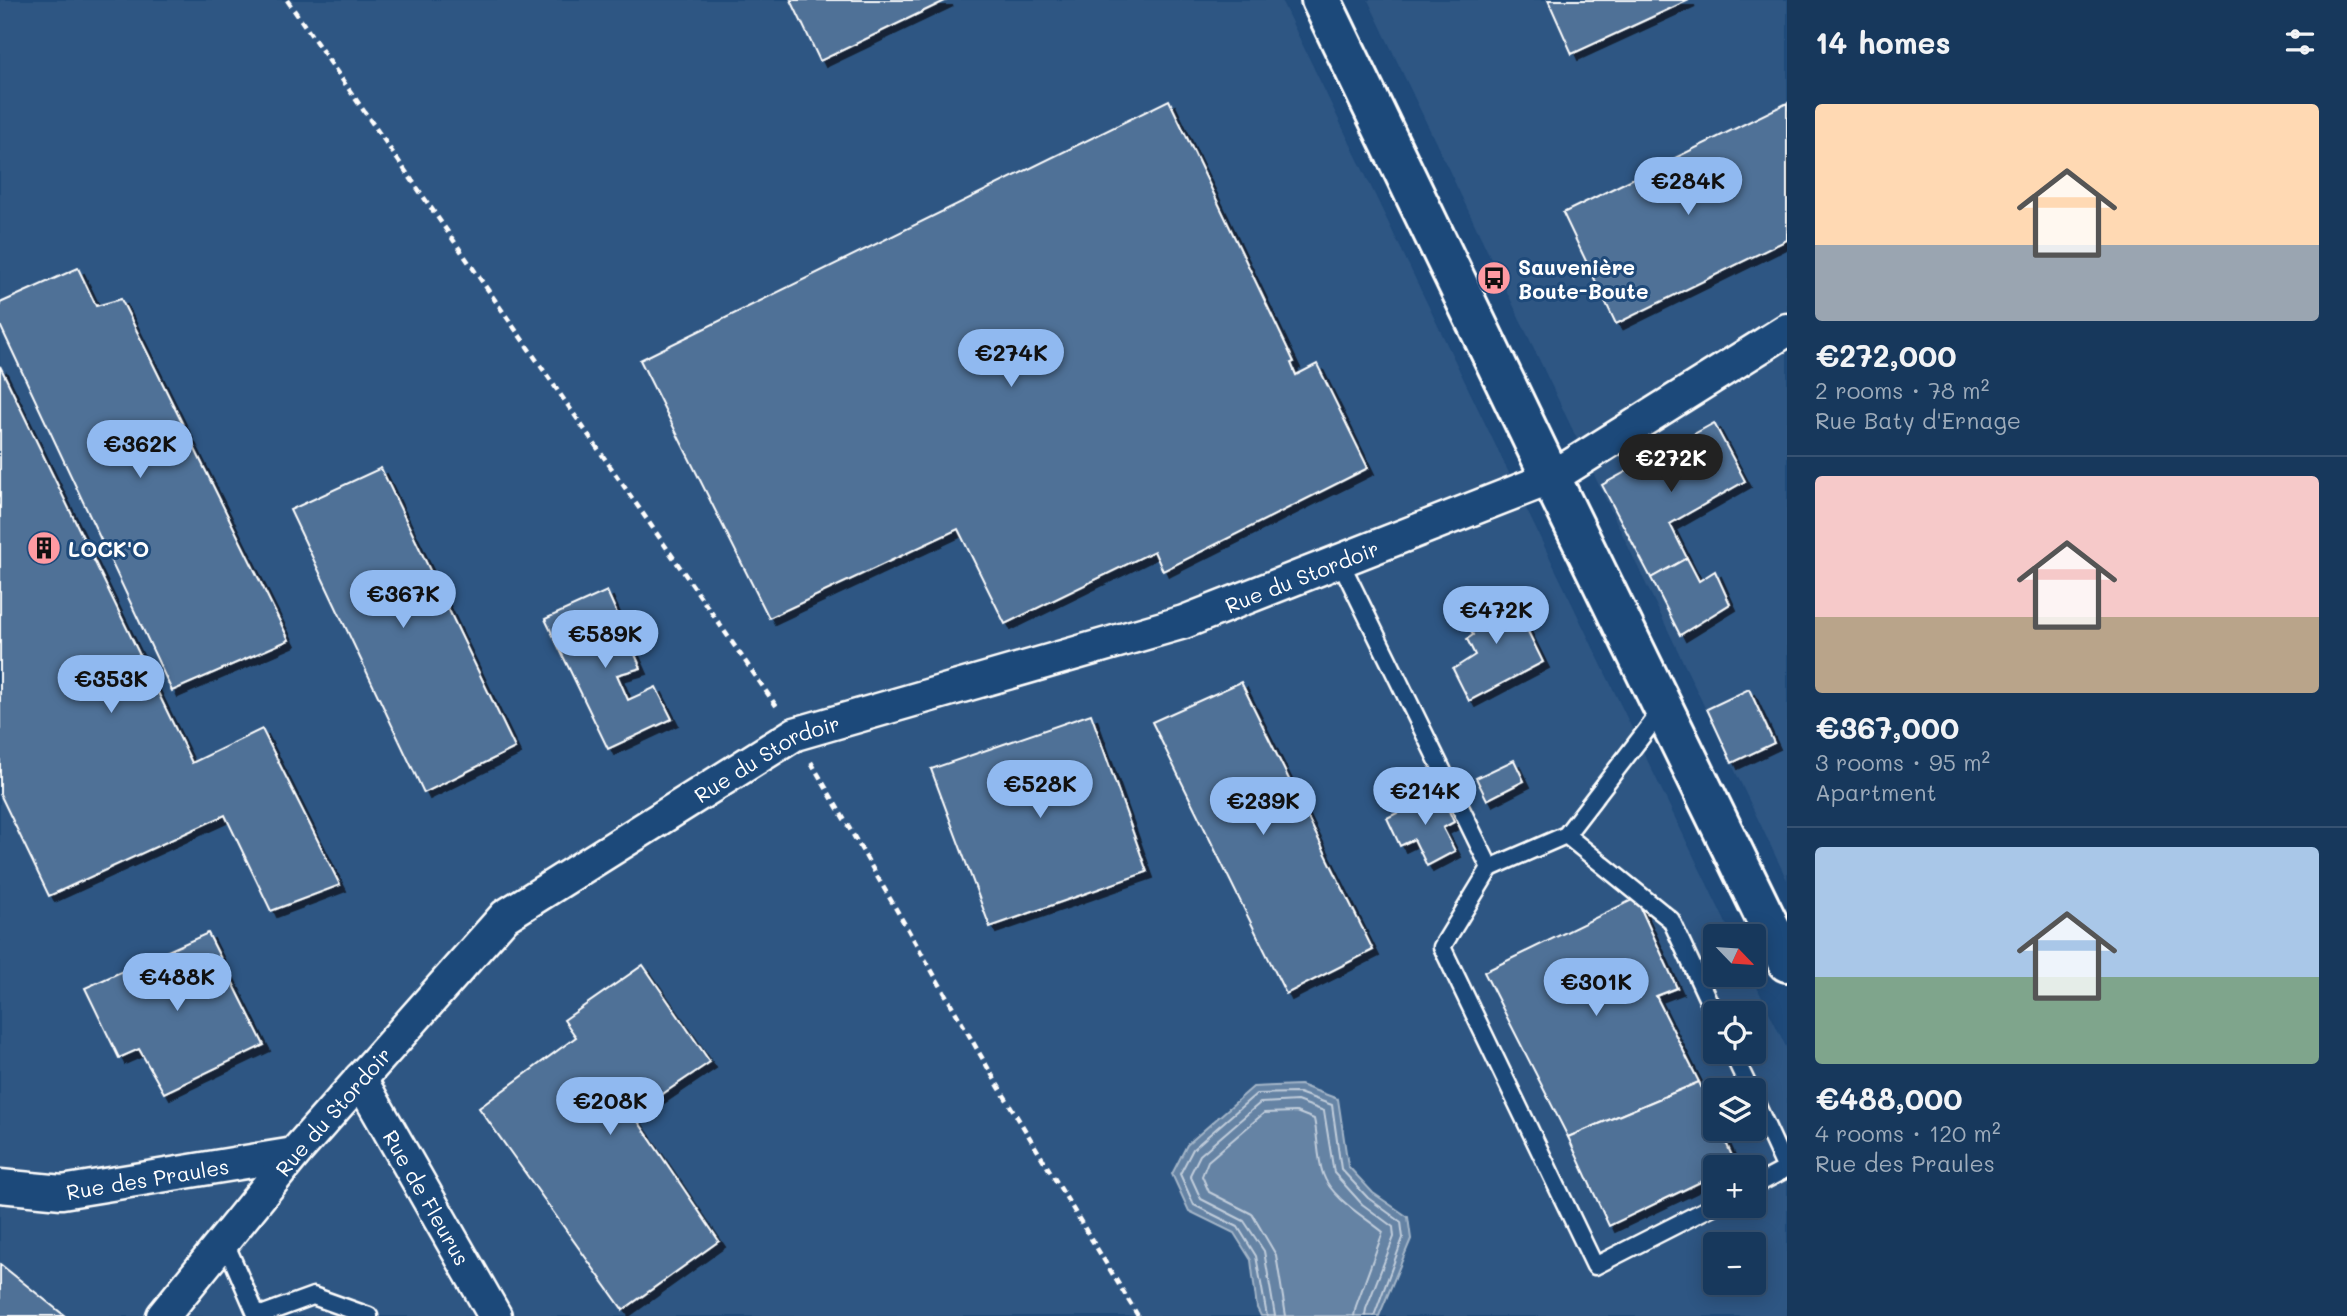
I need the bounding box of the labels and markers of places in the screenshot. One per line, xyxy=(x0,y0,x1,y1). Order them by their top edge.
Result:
pin: €284K xyxy=(1639,158,1737,217)
place label: Sauvenière Boute-Boute xyxy=(1518,253,1648,304)
bus stop icon: Sauvenière Boute-Boute xyxy=(1475,259,1513,297)
pin: €274K xyxy=(962,330,1060,389)
pin: €362K xyxy=(91,420,189,480)
pin: €272K xyxy=(1622,434,1720,494)
building icon: LOCK'O xyxy=(25,529,63,567)
place label: LOCK'O xyxy=(68,535,149,562)
pin: €367K xyxy=(354,570,452,630)
pin: €472K xyxy=(1447,586,1545,646)
pin: €589K xyxy=(556,610,654,670)
pin: €353K xyxy=(62,656,160,715)
pin: €528K xyxy=(991,760,1089,820)
pin: €214K xyxy=(1376,768,1474,827)
pin: €239K xyxy=(1214,778,1312,837)
pin: €488K xyxy=(128,954,226,1013)
pin: €301K xyxy=(1547,958,1645,1018)
pin: €208K xyxy=(561,1078,659,1137)

